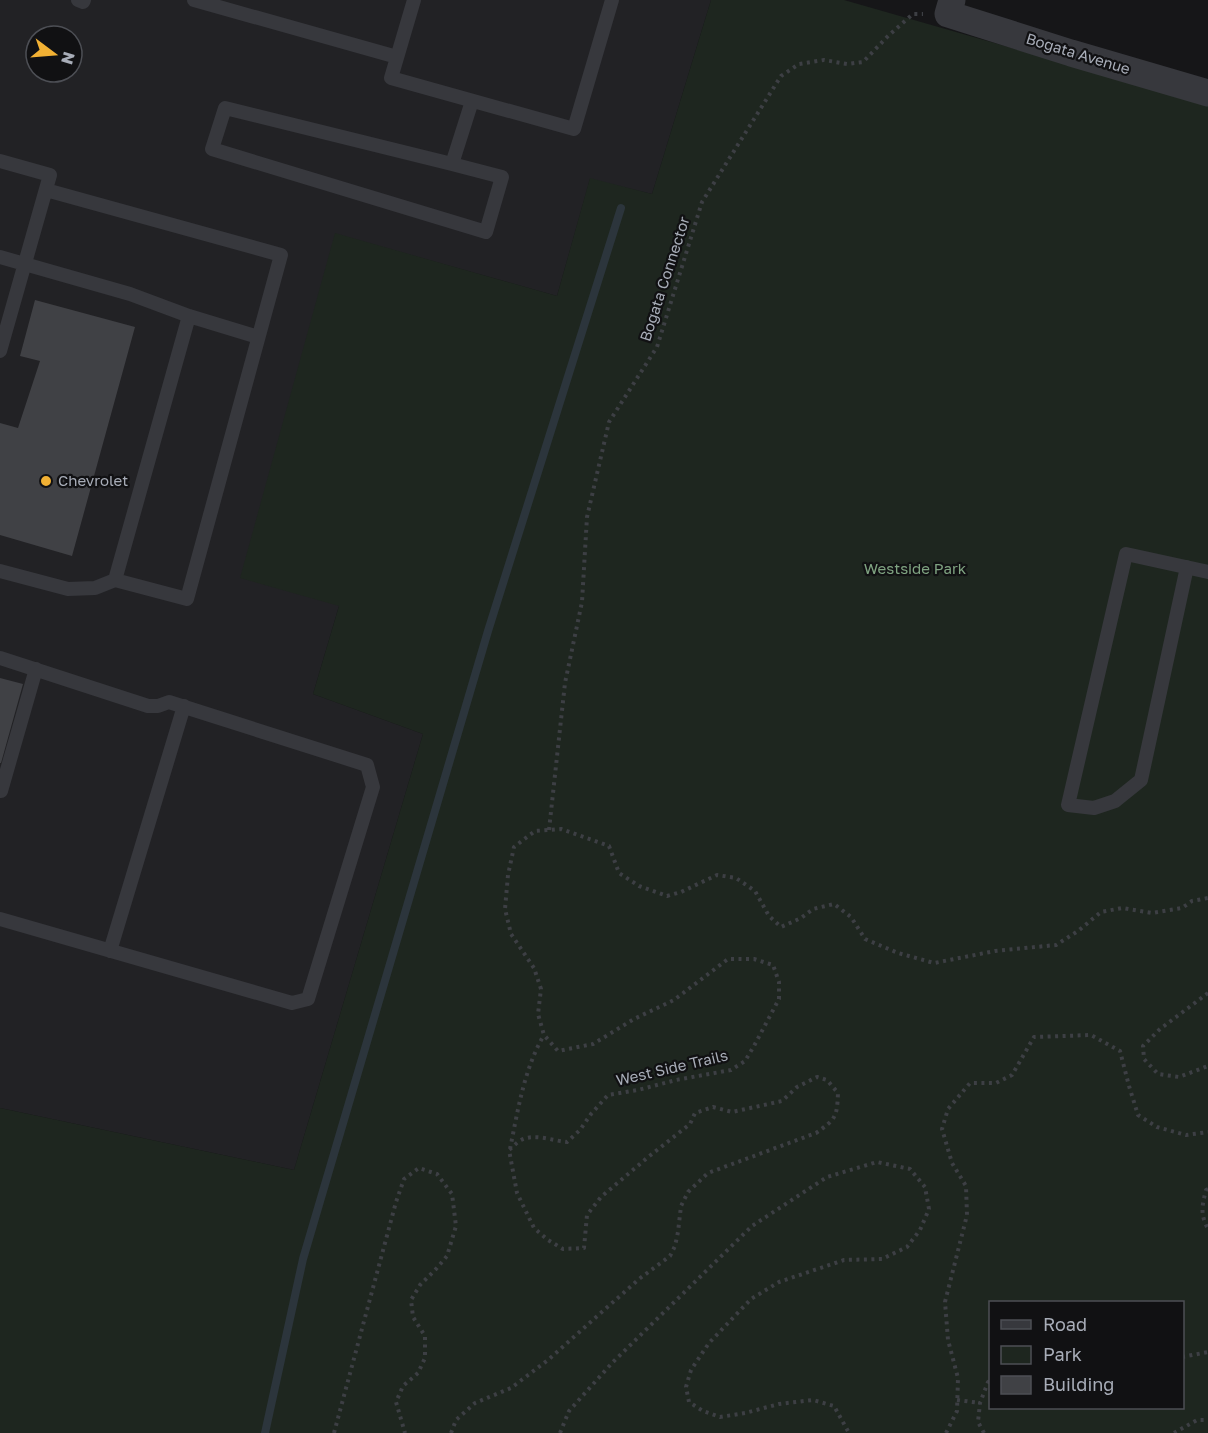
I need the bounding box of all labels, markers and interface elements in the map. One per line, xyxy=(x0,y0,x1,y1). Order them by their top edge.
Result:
north arrow xyxy=(24,24,84,84)
street label: Bogata Avenue xyxy=(1024,29,1133,77)
text: N xyxy=(57,50,80,67)
street label: Bogata Connector xyxy=(635,214,693,343)
place label: Chevrolet xyxy=(58,471,128,489)
marker: Chevrolet xyxy=(39,474,53,488)
park label: Westside Park xyxy=(864,559,967,577)
street label: West Side Trails xyxy=(614,1045,730,1089)
legend xyxy=(989,1301,1184,1409)
text: Road xyxy=(1043,1313,1087,1335)
text: Park xyxy=(1043,1343,1082,1365)
text: Building xyxy=(1043,1373,1114,1395)

